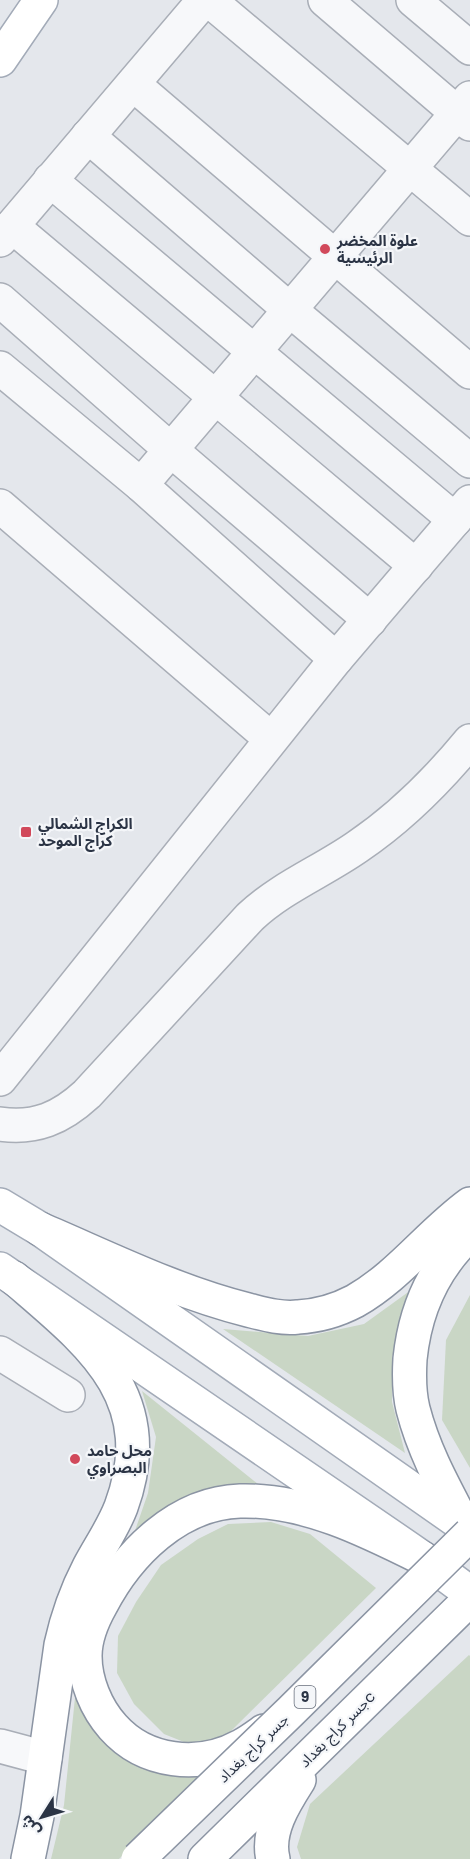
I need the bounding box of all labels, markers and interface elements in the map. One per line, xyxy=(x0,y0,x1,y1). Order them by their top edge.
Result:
place label: علوة المخضر الرئيسية xyxy=(336,230,418,268)
marker: علوة المخضر الرئيسية xyxy=(318,242,332,256)
place label: الكراج الشمالي كراج الموحد xyxy=(38,813,133,852)
marker: الكراج الشمالي كراج الموحد xyxy=(19,825,33,839)
place label: محل حامد البصراوي xyxy=(87,1440,152,1479)
marker: محل حامد البصراوي xyxy=(68,1452,82,1466)
road number: 9 xyxy=(294,1686,316,1708)
street label: جسر كراج بغدادc xyxy=(294,1686,381,1773)
street label: جسر كراج بغداد xyxy=(213,1709,295,1789)
north arrow xyxy=(12,1787,72,1847)
text: ش xyxy=(15,1810,46,1841)

